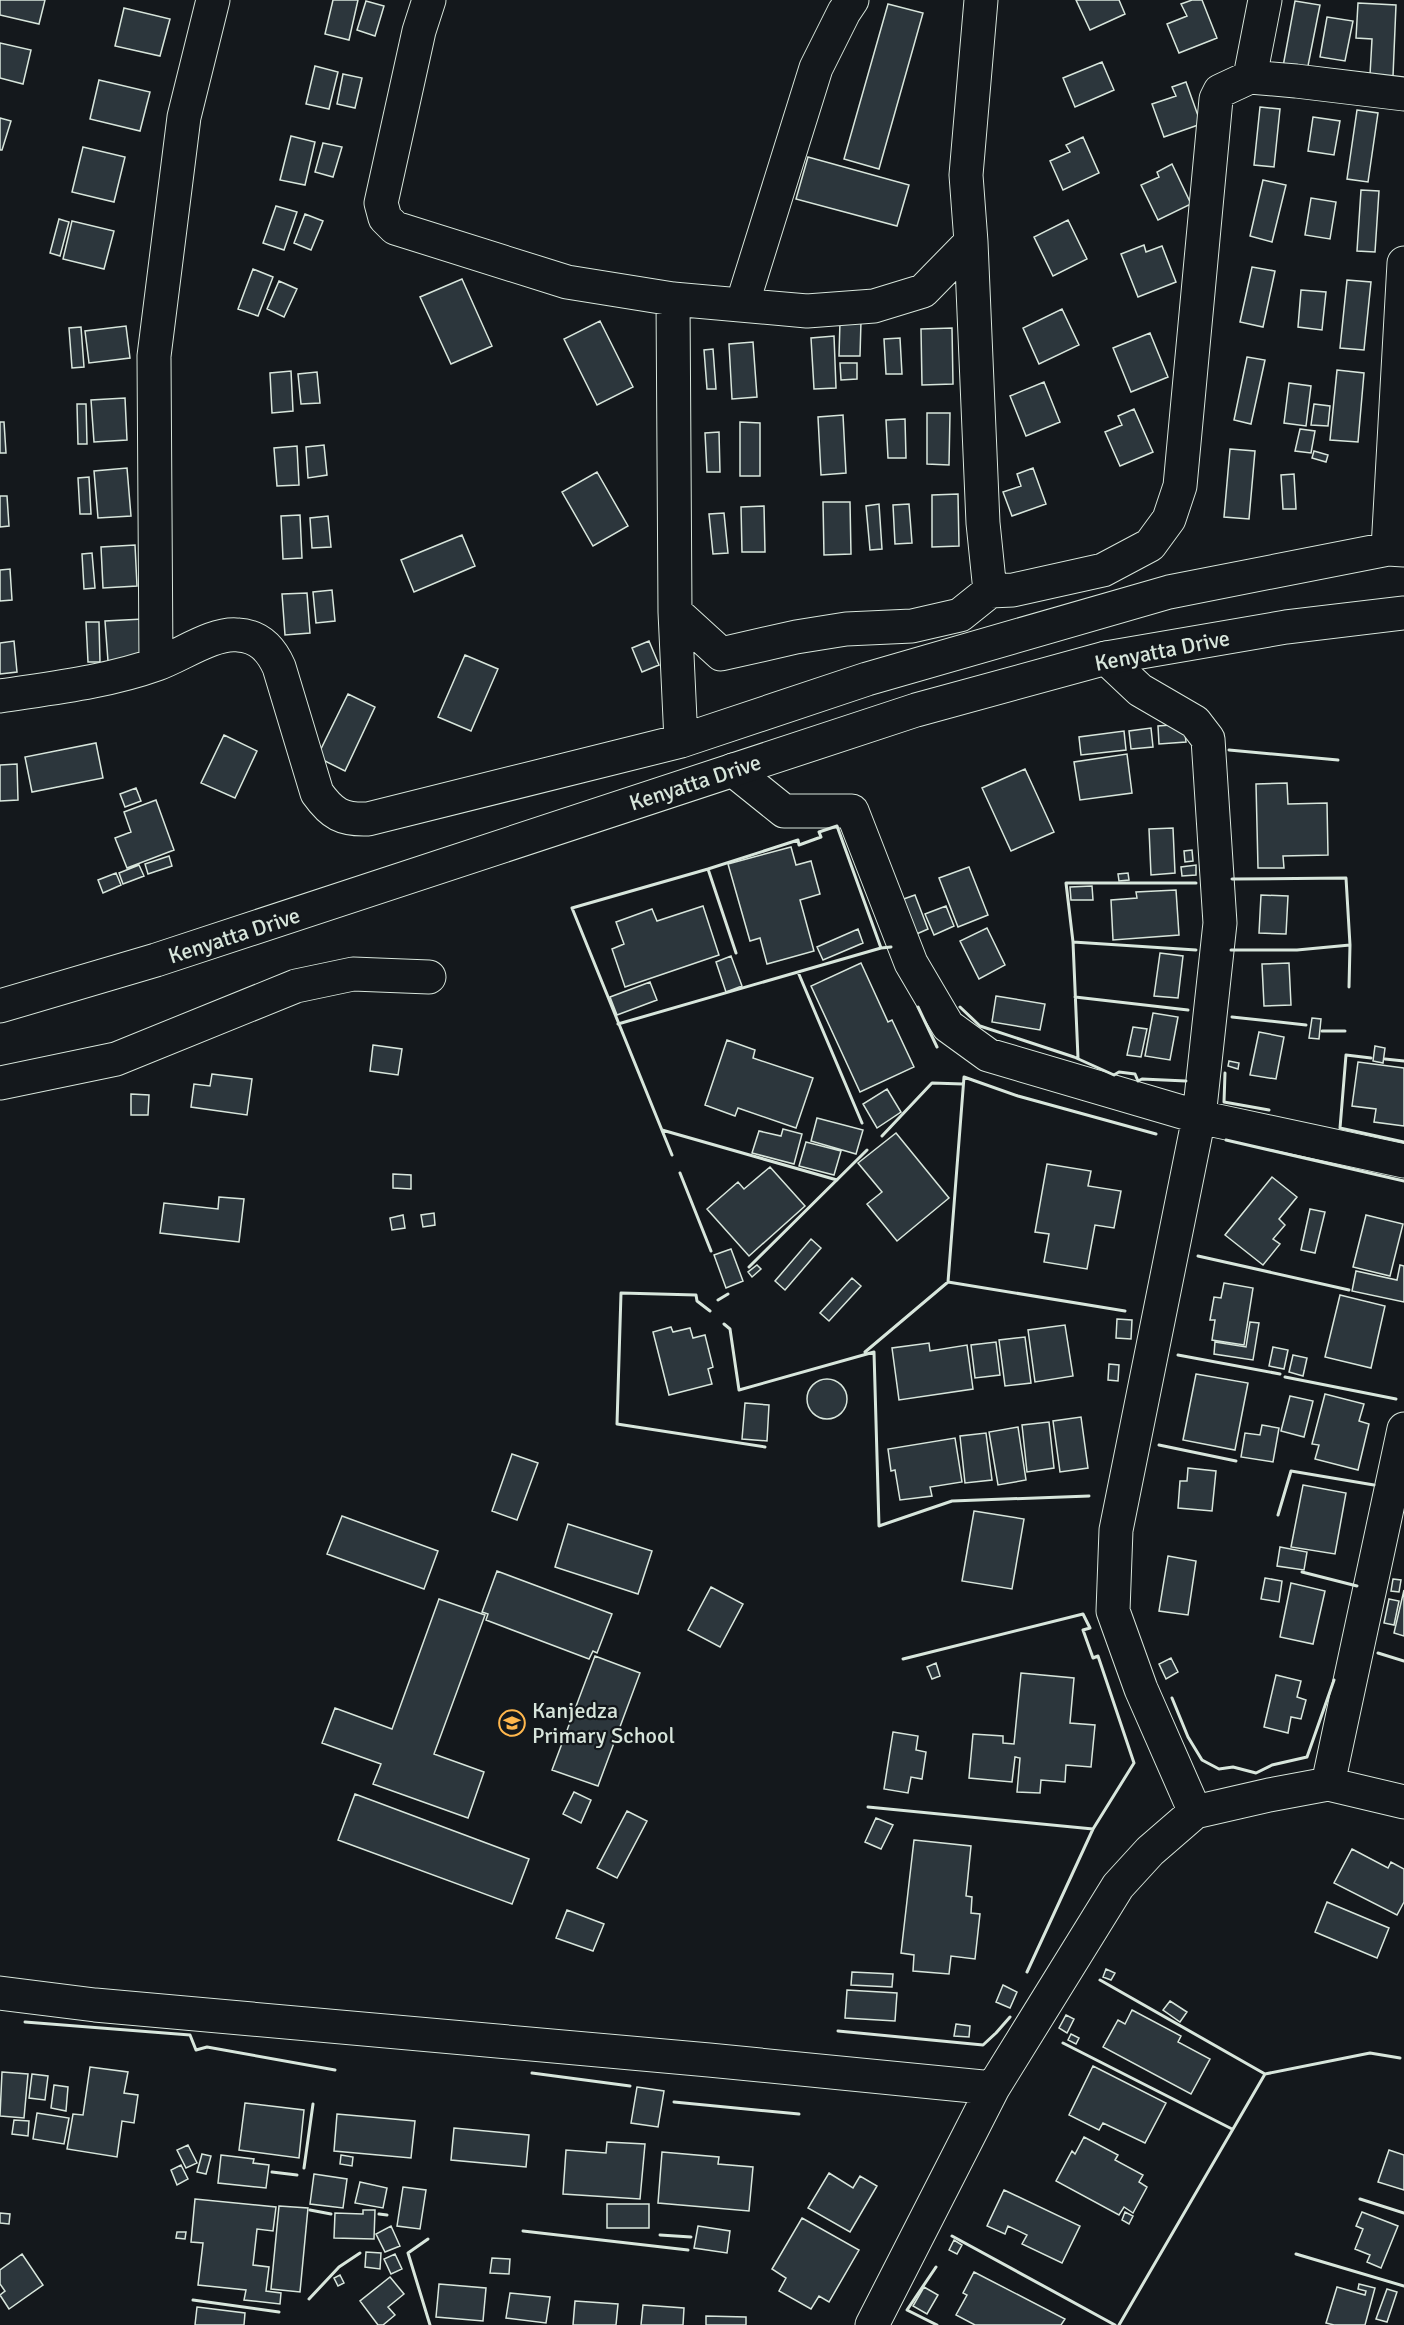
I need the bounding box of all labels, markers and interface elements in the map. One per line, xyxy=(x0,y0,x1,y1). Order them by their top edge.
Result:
street label: Kenyatta Drive xyxy=(1092,624,1232,677)
street label: Kenyatta Drive xyxy=(626,748,764,816)
street label: Kenyatta Drive xyxy=(165,901,303,969)
place label: Kanjedza Primary School xyxy=(532,1697,675,1749)
school or university icon: Kanjedza Primary School xyxy=(497,1708,527,1738)

